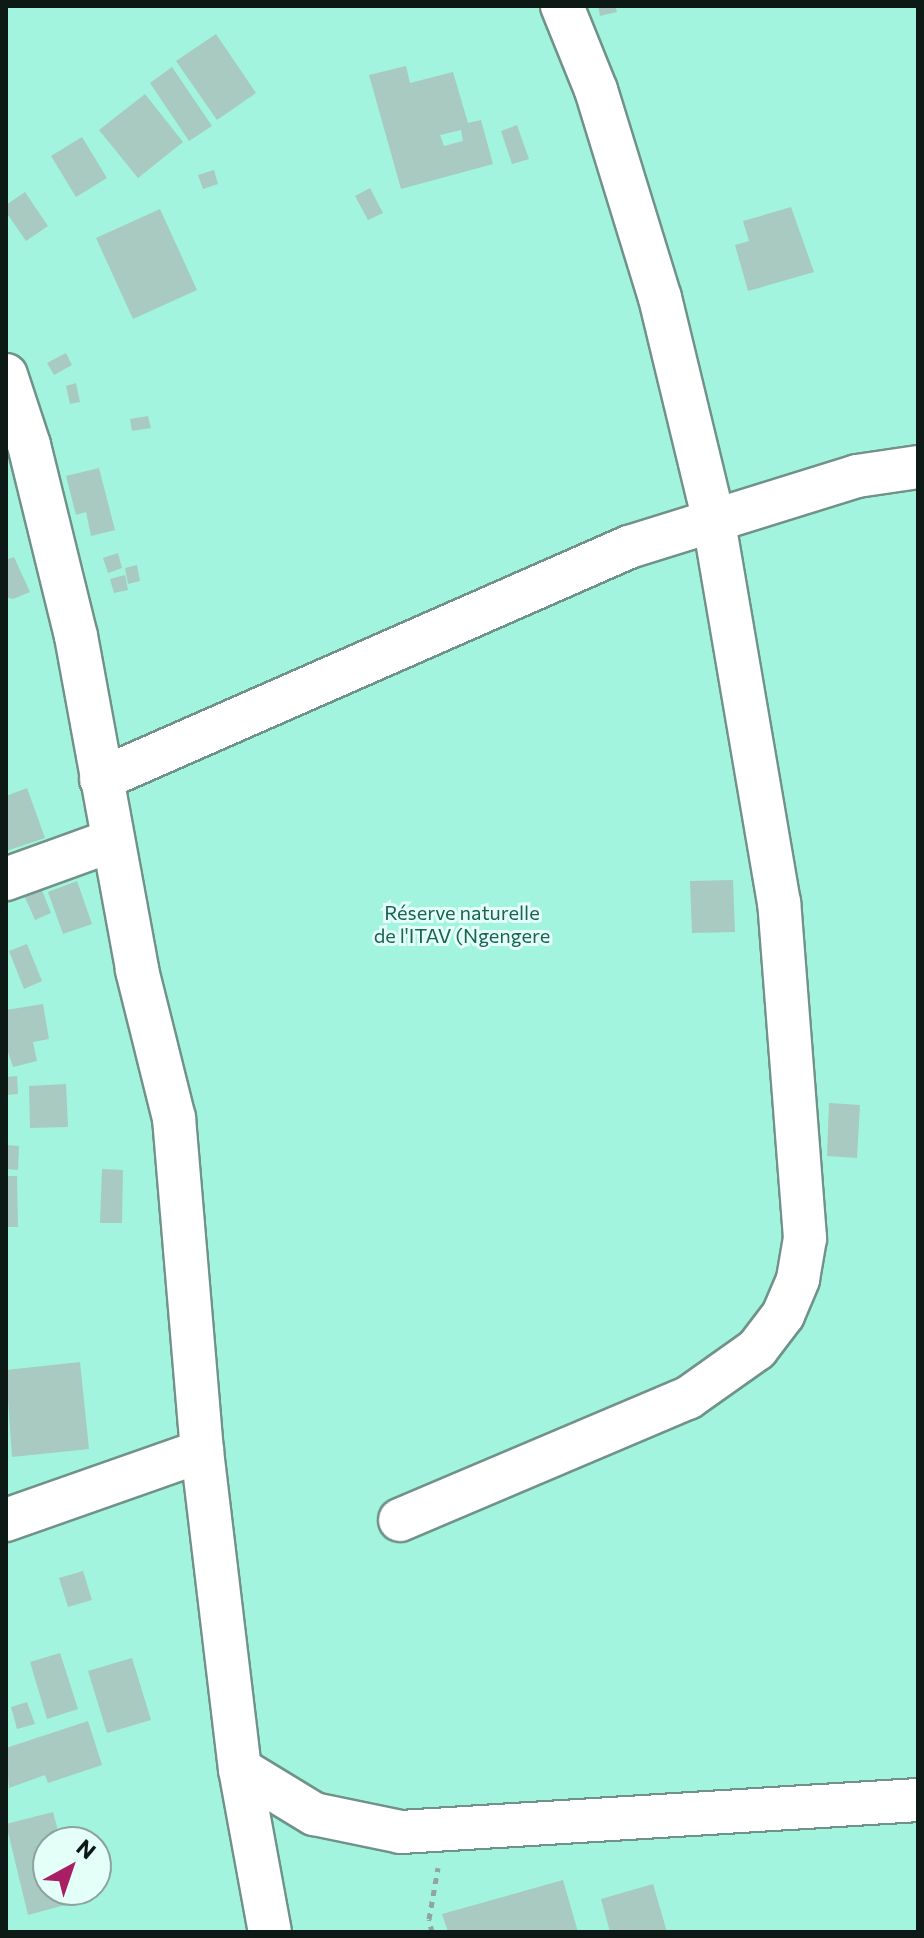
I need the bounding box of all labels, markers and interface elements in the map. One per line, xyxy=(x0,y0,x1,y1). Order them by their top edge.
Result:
park label: Réserve naturelle de l'ITAV (Ngengere xyxy=(374,900,550,947)
north arrow xyxy=(32,1826,112,1906)
text: N xyxy=(71,1833,101,1864)

